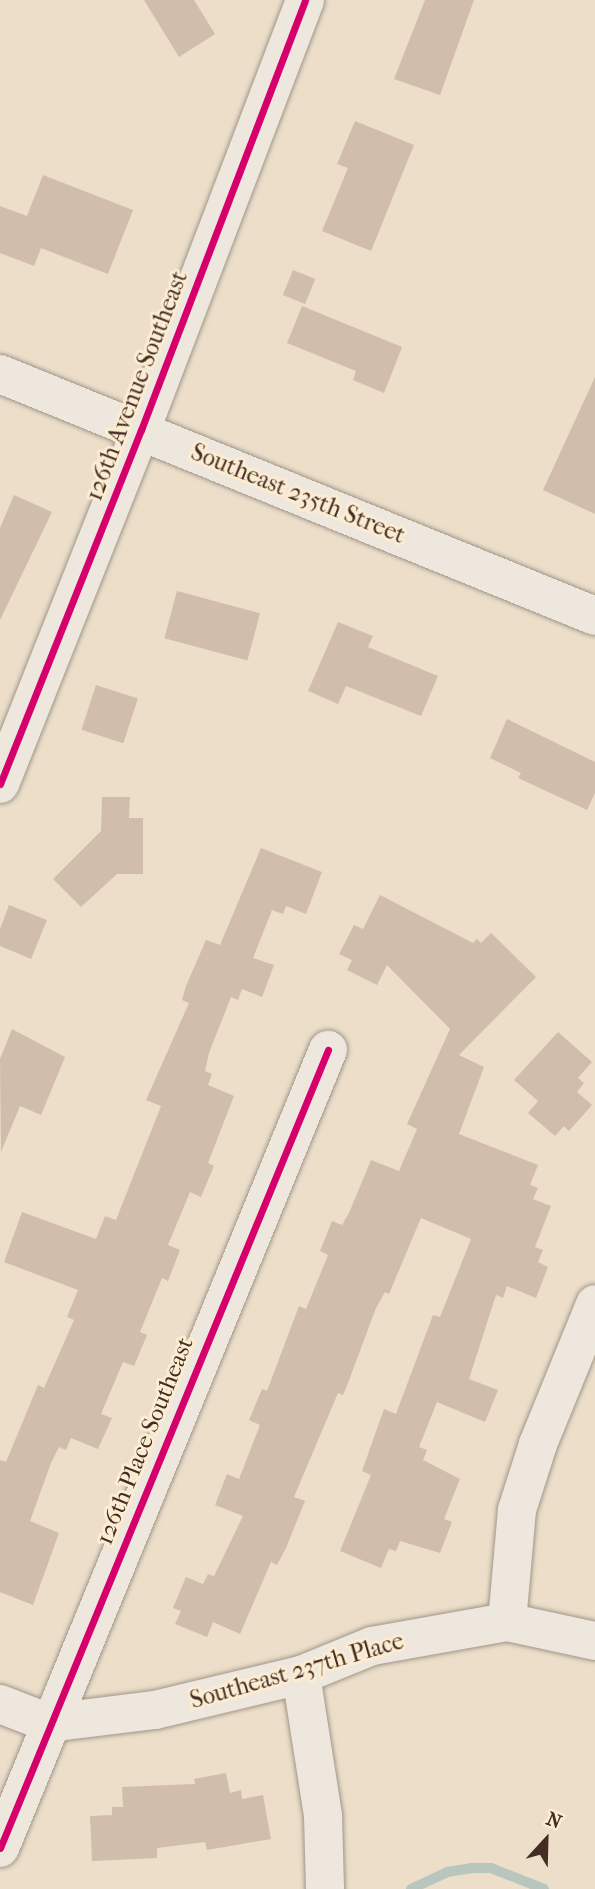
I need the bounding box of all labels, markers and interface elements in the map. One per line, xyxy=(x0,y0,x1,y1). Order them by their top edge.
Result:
street label: 126th Avenue Southeast xyxy=(80,267,194,505)
street label: Southeast 235th Street xyxy=(187,438,409,550)
street label: 126th Place Southeast xyxy=(90,1333,200,1549)
street label: Southeast 237th Place xyxy=(187,1627,407,1715)
north arrow xyxy=(511,1805,581,1875)
text: N xyxy=(543,1808,565,1833)

